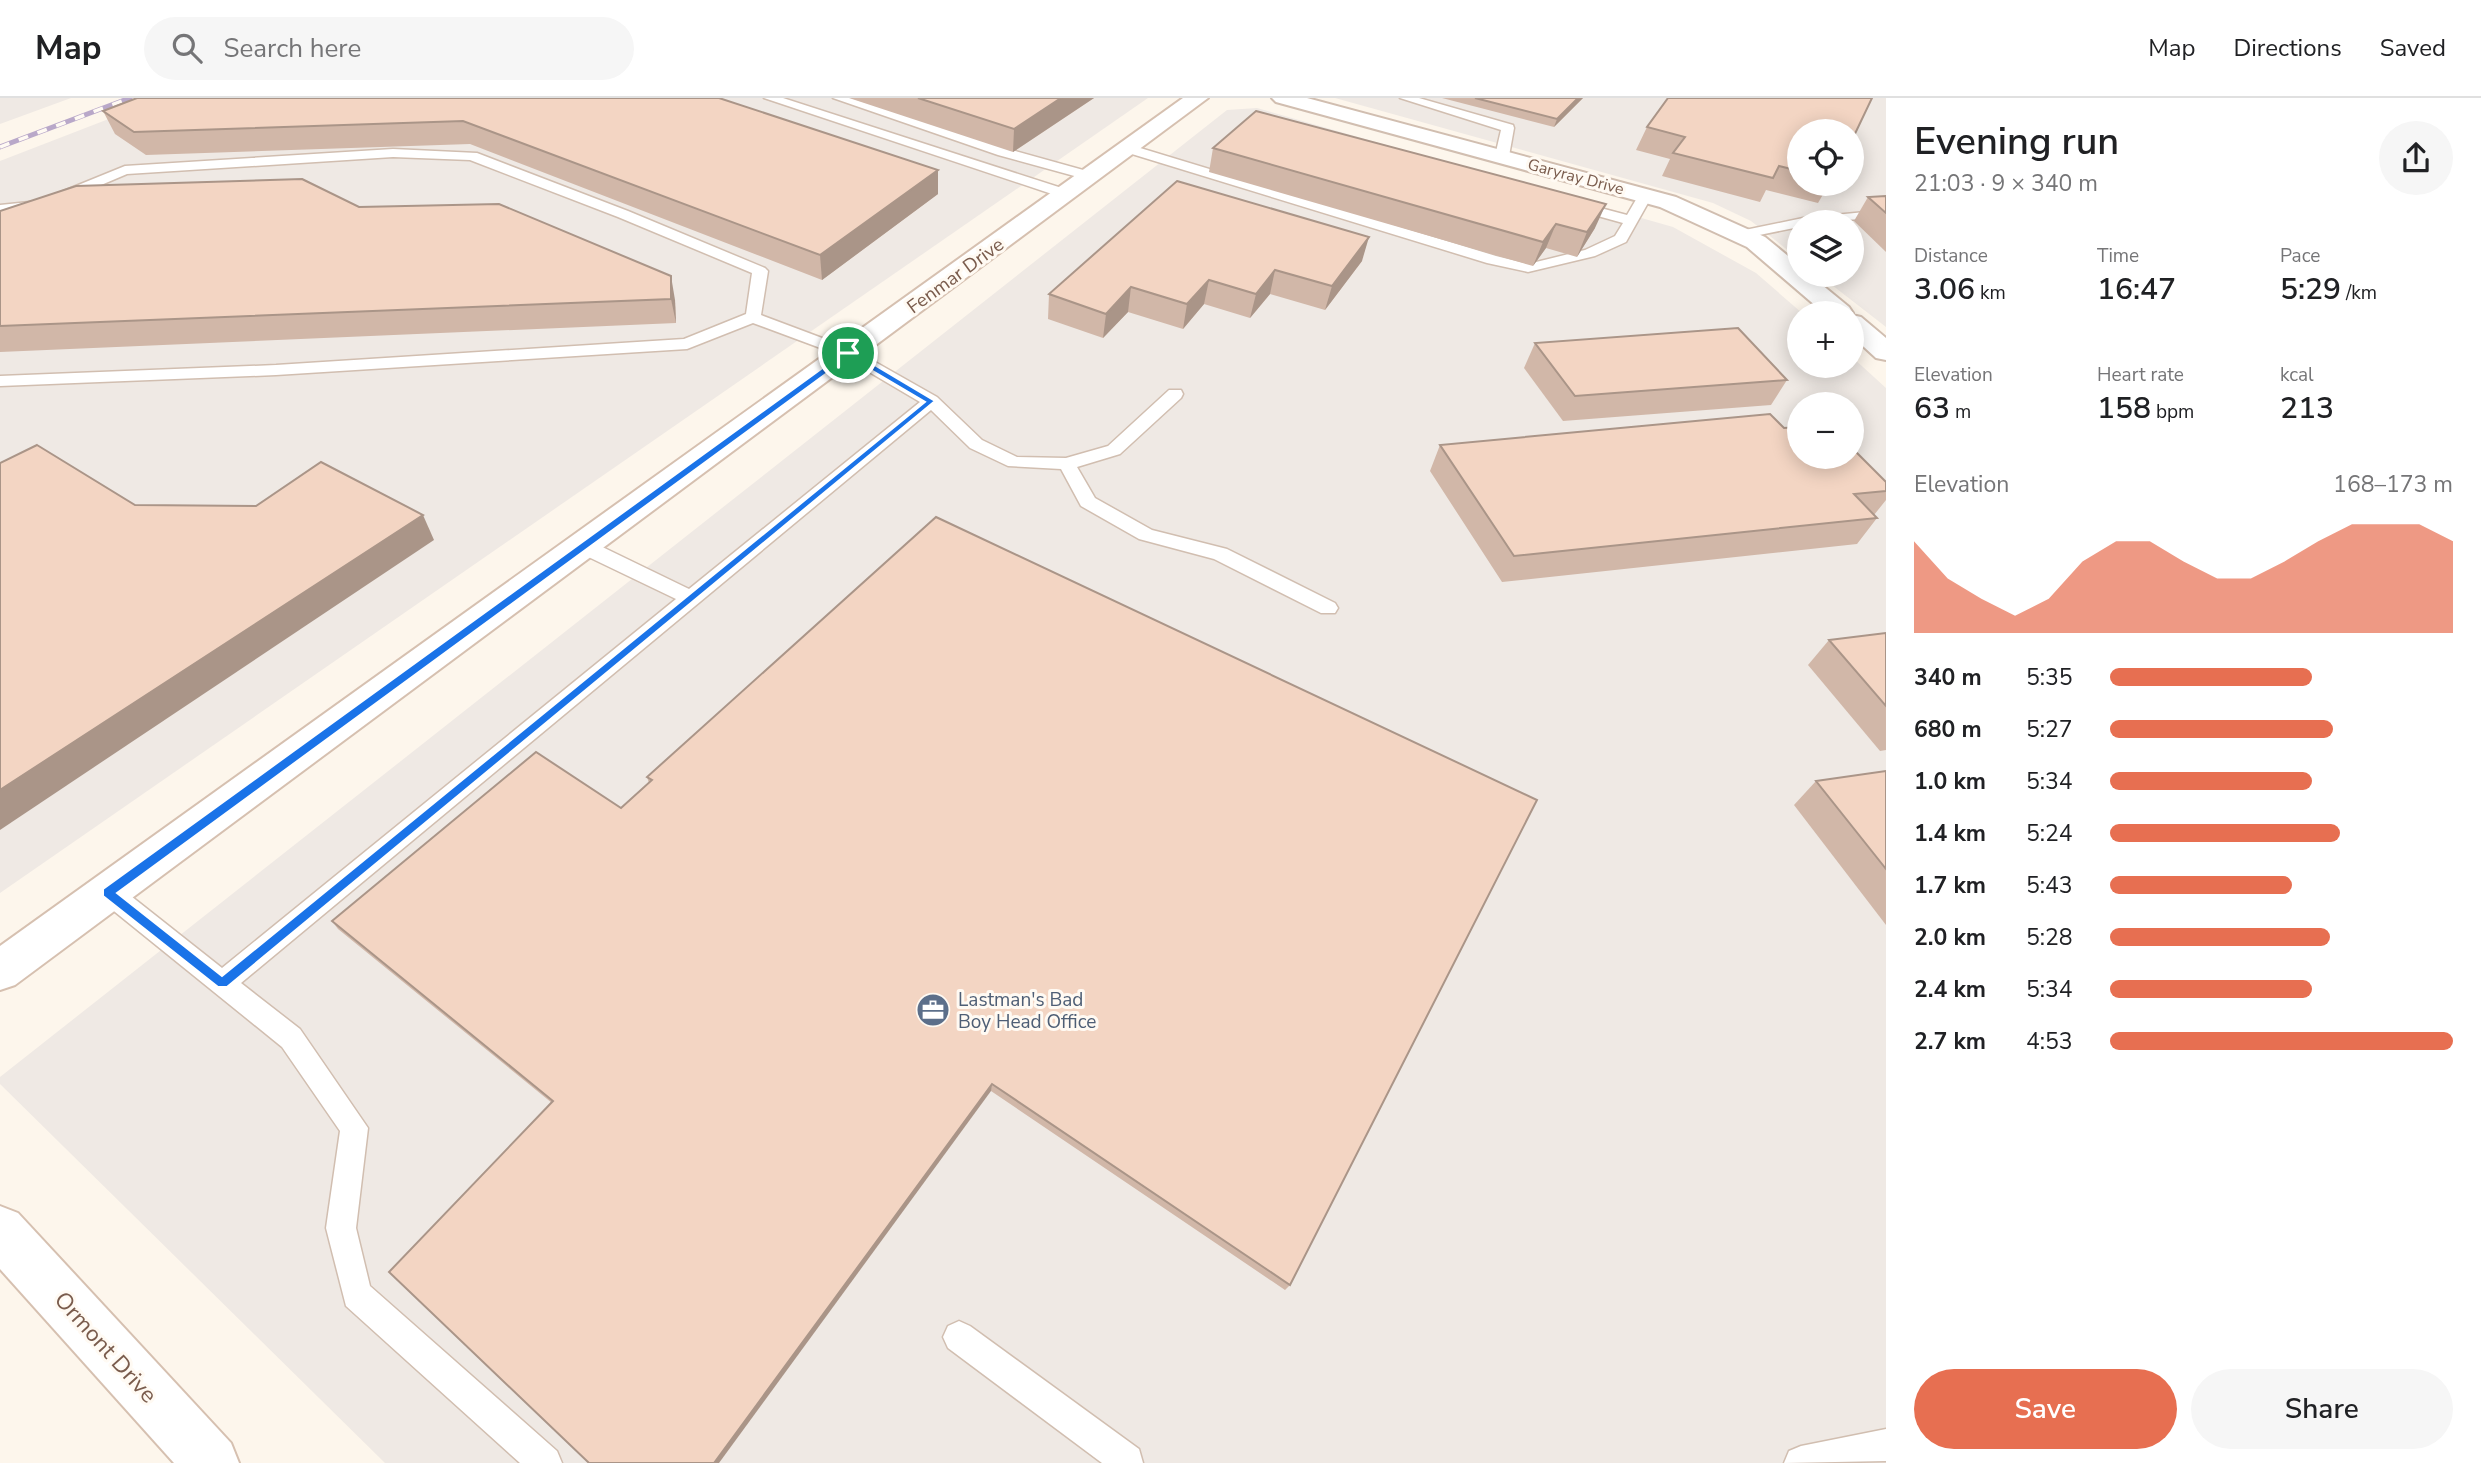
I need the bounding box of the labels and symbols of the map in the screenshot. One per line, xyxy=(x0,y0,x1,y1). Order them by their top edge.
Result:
street label: Garyray Drive xyxy=(1525,154,1626,200)
street label: Fenmar Drive xyxy=(902,232,1009,320)
pin xyxy=(818,323,878,383)
place label: Lastman's Bad Boy Head Office xyxy=(958,987,1096,1035)
office icon: Lastman's Bad Boy Head Office xyxy=(914,991,952,1029)
street label: Ormont Drive xyxy=(47,1285,164,1410)

